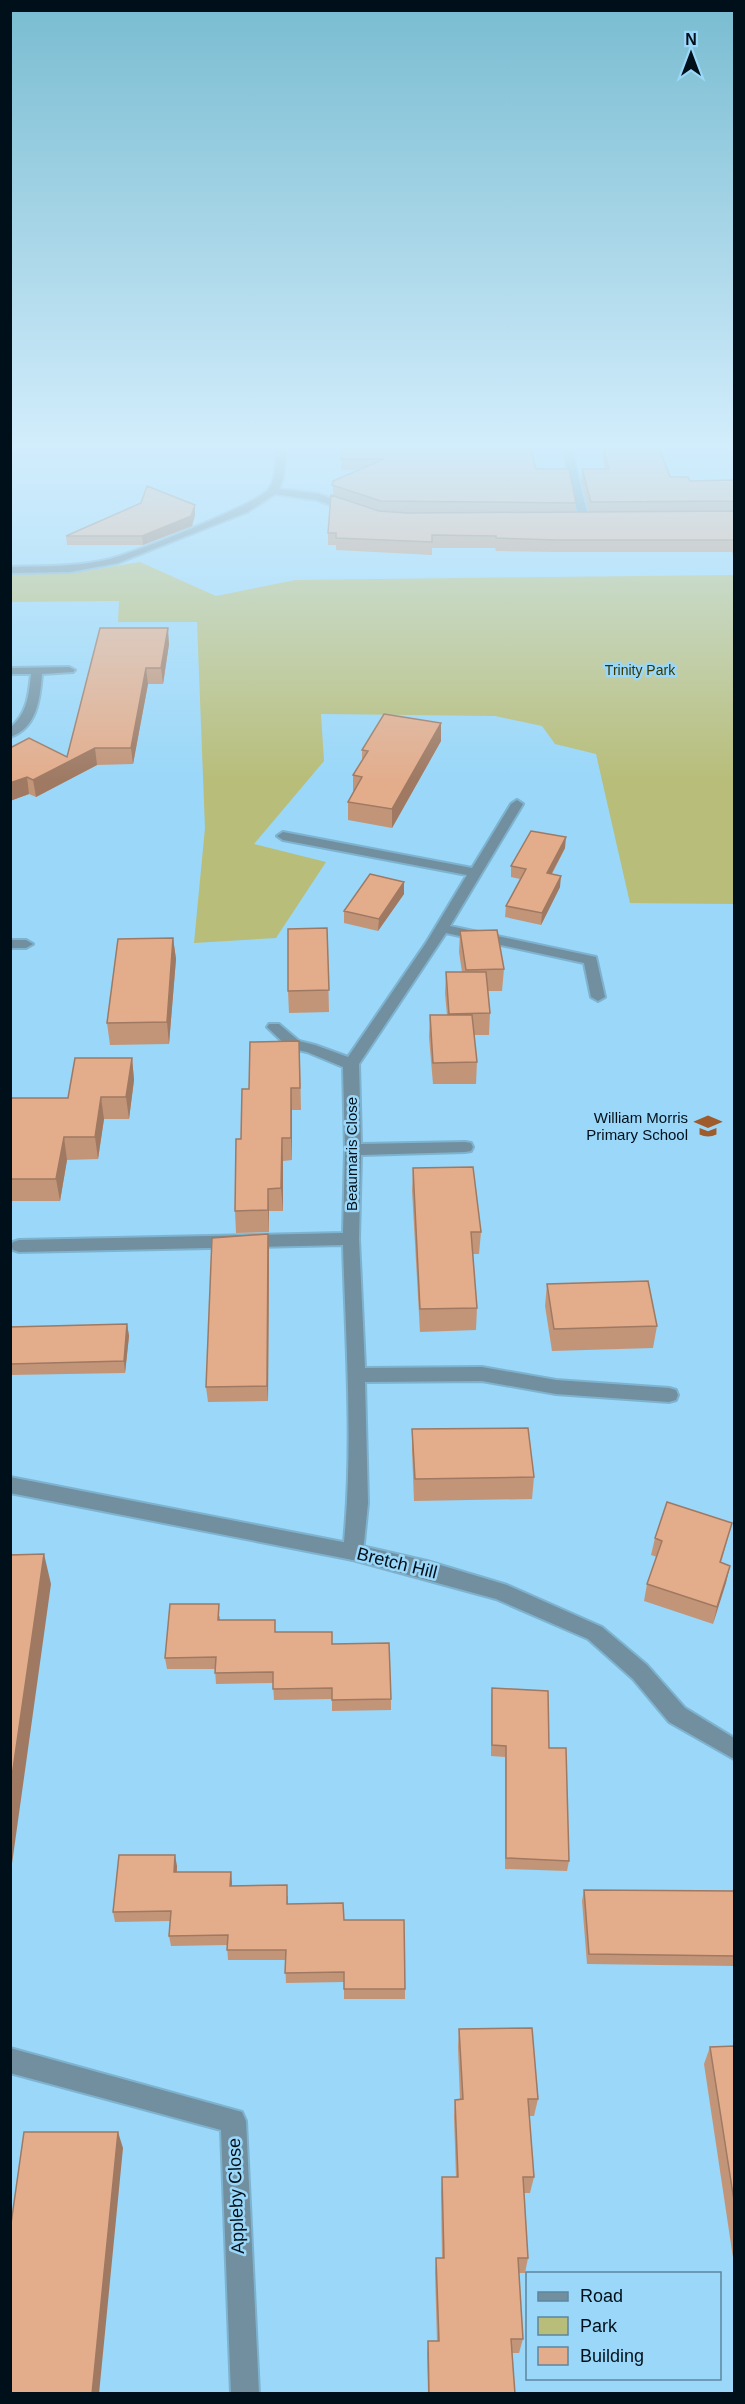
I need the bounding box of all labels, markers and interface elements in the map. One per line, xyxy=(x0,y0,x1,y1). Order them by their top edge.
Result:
north arrow xyxy=(661,24,721,84)
text: N xyxy=(685,31,697,48)
park label: Trinity Park xyxy=(605,662,676,678)
street label: Beaumaris Close xyxy=(343,1097,360,1211)
place label: William Morris Primary School xyxy=(586,1109,688,1143)
school or university icon: William Morris Primary School xyxy=(693,1111,723,1141)
street label: Bretch Hill xyxy=(355,1543,439,1583)
street label: Appleby Close xyxy=(224,2138,248,2254)
legend xyxy=(526,2272,721,2380)
text: Road xyxy=(580,2286,623,2306)
text: Park xyxy=(580,2316,618,2336)
text: Building xyxy=(580,2346,644,2366)

